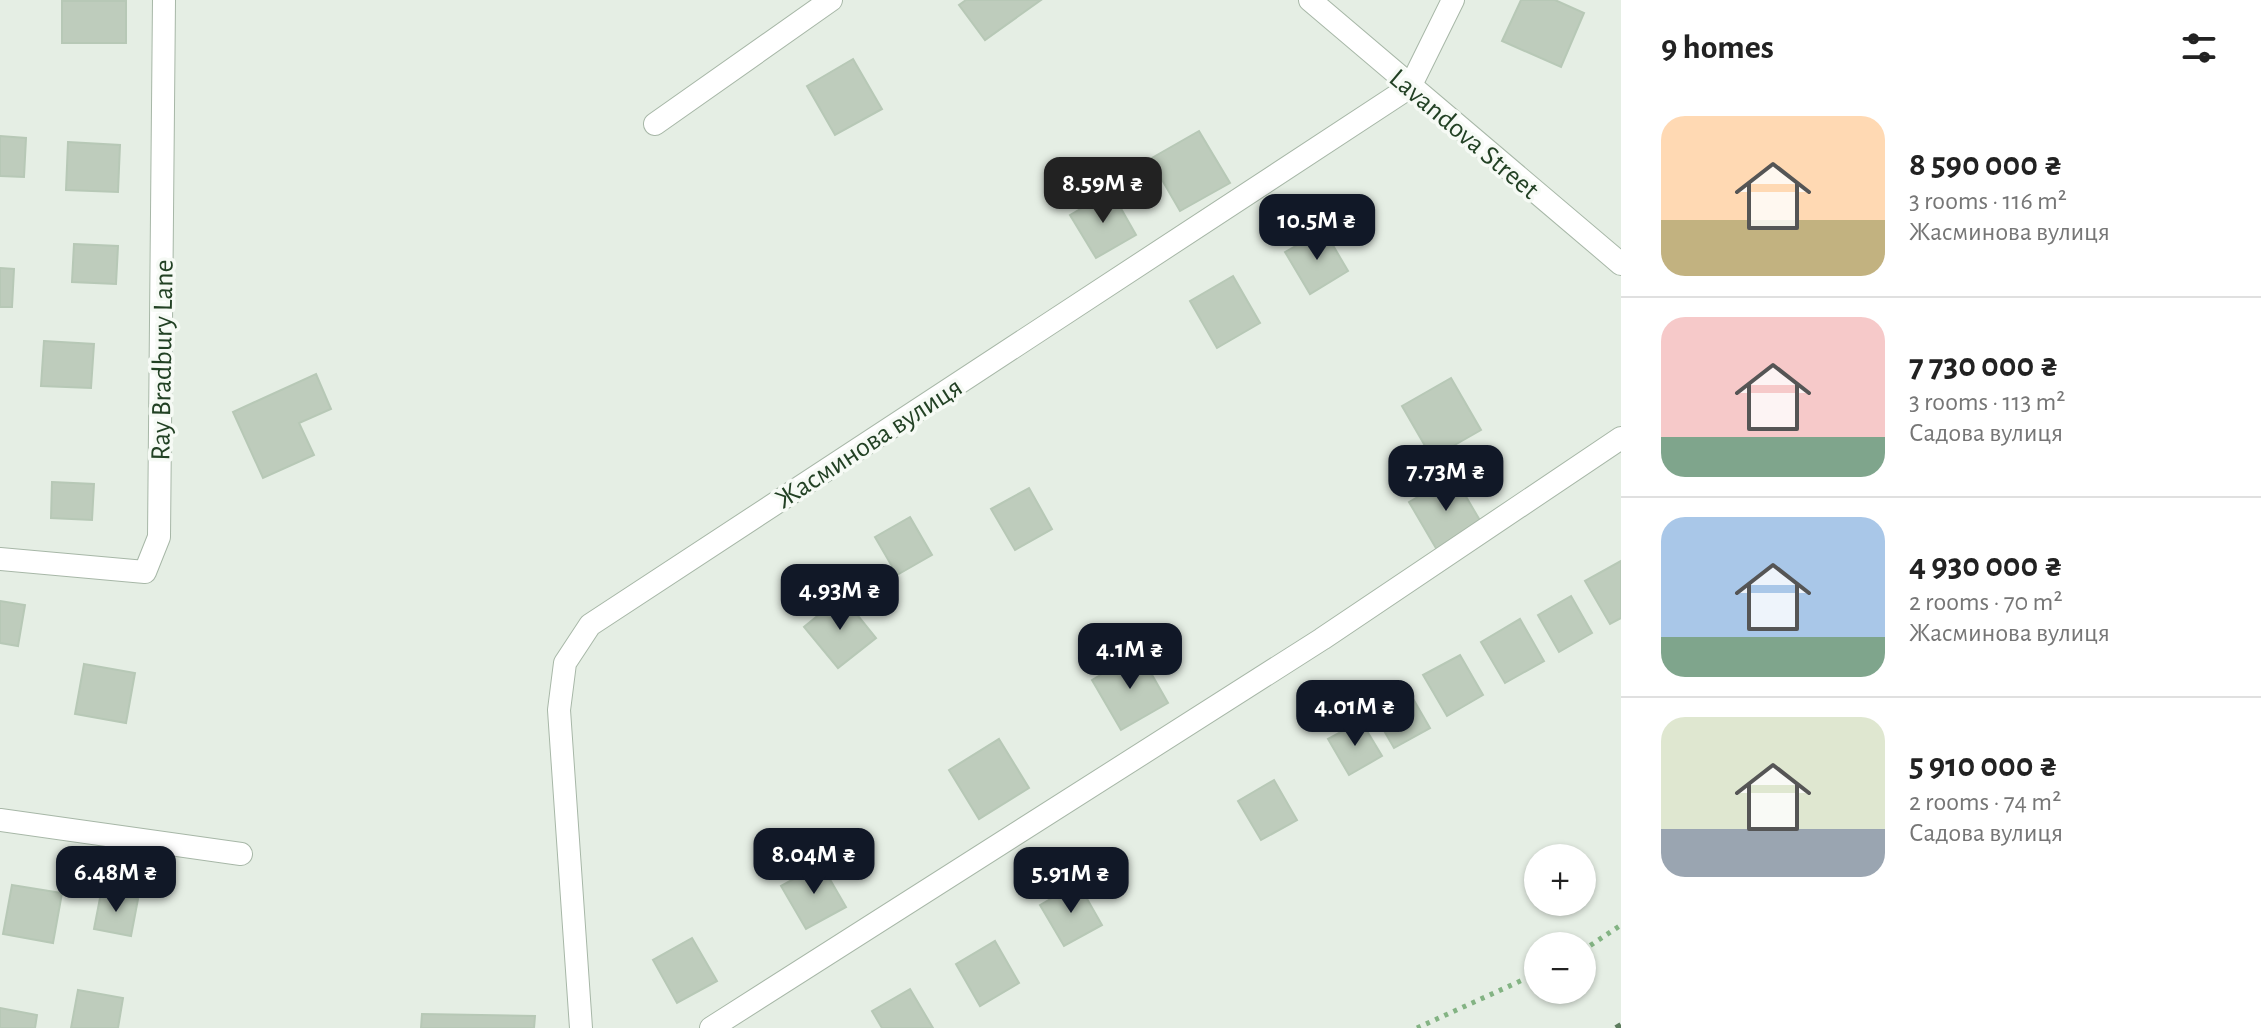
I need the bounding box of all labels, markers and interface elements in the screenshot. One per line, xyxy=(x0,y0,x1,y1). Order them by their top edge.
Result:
icon: filters xyxy=(2177,26,2221,70)
text: 9 homes xyxy=(1661,31,1774,65)
street label: Lavandova Street xyxy=(1384,64,1544,205)
icon: home xyxy=(1725,148,1821,244)
text: 8 590 000 ₴ xyxy=(1909,148,2063,182)
pin: 8.59M ₴ xyxy=(1029,157,1177,225)
text: 8.59M ₴ xyxy=(1062,170,1144,196)
text: 3 rooms · 116 m² xyxy=(1909,188,2067,214)
pin: 10.5M ₴ xyxy=(1243,194,1391,262)
text: 10.5M ₴ xyxy=(1277,207,1357,233)
text: Жасминова вулиця xyxy=(1909,219,2110,245)
street label: Ray Bradbury Lane xyxy=(147,259,179,461)
icon: home xyxy=(1725,349,1821,445)
text: 7 730 000 ₴ xyxy=(1909,349,2059,383)
street label: Жасминова вулиця xyxy=(771,373,967,514)
text: 3 rooms · 113 m² xyxy=(1909,389,2065,415)
text: Садова вулиця xyxy=(1909,420,2063,446)
pin: 7.73M ₴ xyxy=(1372,445,1520,513)
text: 7.73M ₴ xyxy=(1406,458,1486,484)
icon: home xyxy=(1725,549,1821,645)
text: 4 930 000 ₴ xyxy=(1909,549,2063,583)
pin: 4.93M ₴ xyxy=(766,564,914,632)
text: 4.93M ₴ xyxy=(799,577,881,603)
text: 2 rooms · 70 m² xyxy=(1909,589,2062,615)
text: Жасминова вулиця xyxy=(1909,620,2110,646)
pin: 4.1M ₴ xyxy=(1065,623,1195,691)
text: 4.1M ₴ xyxy=(1096,636,1164,662)
pin: 4.01M ₴ xyxy=(1281,680,1429,748)
text: 4.01M ₴ xyxy=(1314,693,1396,719)
icon: home xyxy=(1725,749,1821,845)
text: 5 910 000 ₴ xyxy=(1909,749,2058,783)
text: 2 rooms · 74 m² xyxy=(1909,789,2061,815)
text: Садова вулиця xyxy=(1909,820,2063,846)
pin: 8.04M ₴ xyxy=(740,828,888,896)
text: 8.04M ₴ xyxy=(771,841,857,867)
map controls xyxy=(1524,844,1596,1004)
button: + xyxy=(1524,844,1596,916)
pin: 6.48M ₴ xyxy=(42,846,190,914)
pin: 5.91M ₴ xyxy=(997,847,1145,915)
text: 6.48M ₴ xyxy=(74,859,158,885)
text: 5.91M ₴ xyxy=(1032,860,1110,886)
button: − xyxy=(1524,932,1596,1004)

